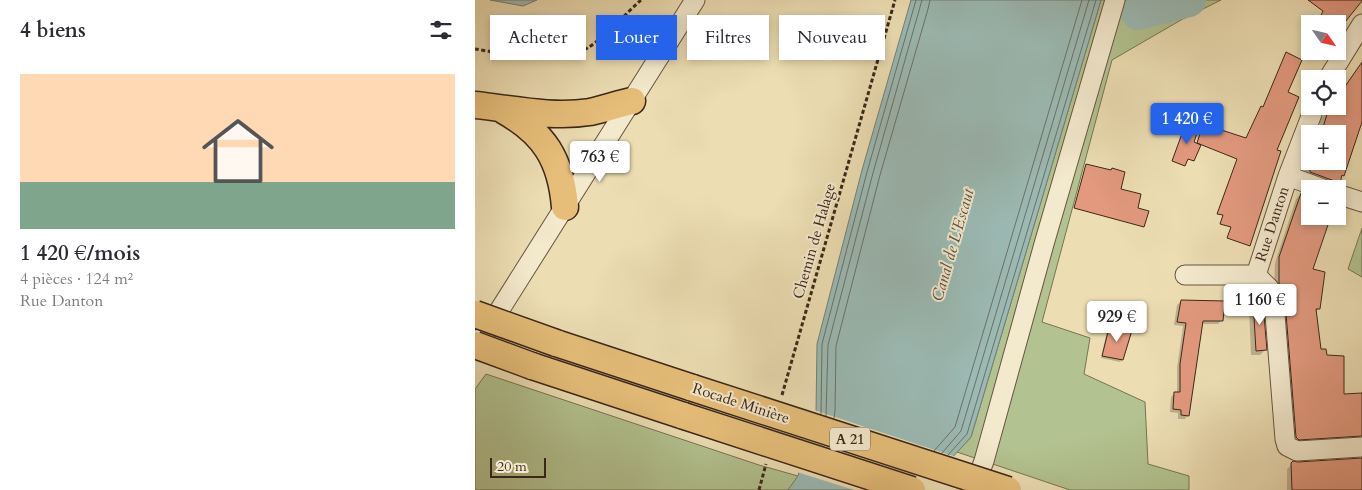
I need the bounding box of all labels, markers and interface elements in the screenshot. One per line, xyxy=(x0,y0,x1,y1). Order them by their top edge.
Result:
chip: Acheter xyxy=(490,15,586,60)
chip: Louer xyxy=(596,15,677,60)
chip: Filtres xyxy=(687,15,769,60)
chip: Nouveau xyxy=(779,15,885,60)
north arrow xyxy=(1301,15,1346,60)
map controls xyxy=(1301,15,1346,225)
text: 4 biens xyxy=(20,16,86,45)
icon: filters xyxy=(427,16,455,44)
button: locate xyxy=(1301,70,1346,115)
pin: 1 420 € xyxy=(1141,102,1233,145)
icon: home xyxy=(193,106,283,196)
text: 1 420 € xyxy=(1162,108,1212,130)
button: + xyxy=(1301,125,1346,170)
pin: 763 € xyxy=(565,140,635,183)
text: 763 € xyxy=(581,146,619,168)
button: − xyxy=(1301,180,1346,225)
street label: Chemin de Halage xyxy=(788,181,840,301)
street label: Rue Danton xyxy=(1250,183,1294,264)
water label: Canal de L'Escaut xyxy=(926,186,980,304)
text: 1 420 €/mois xyxy=(20,239,140,268)
text: 4 pièces · 124 m² xyxy=(20,268,133,290)
pin: 1 160 € xyxy=(1214,284,1306,326)
text: 1 160 € xyxy=(1235,289,1285,311)
text: Rue Danton xyxy=(20,290,103,312)
pin: 929 € xyxy=(1082,300,1152,343)
text: 929 € xyxy=(1098,306,1136,328)
street label: Rocade Minière xyxy=(690,378,792,428)
road number: A 21 xyxy=(830,428,870,450)
scale bar xyxy=(490,455,546,478)
text: 20 m xyxy=(497,457,527,476)

